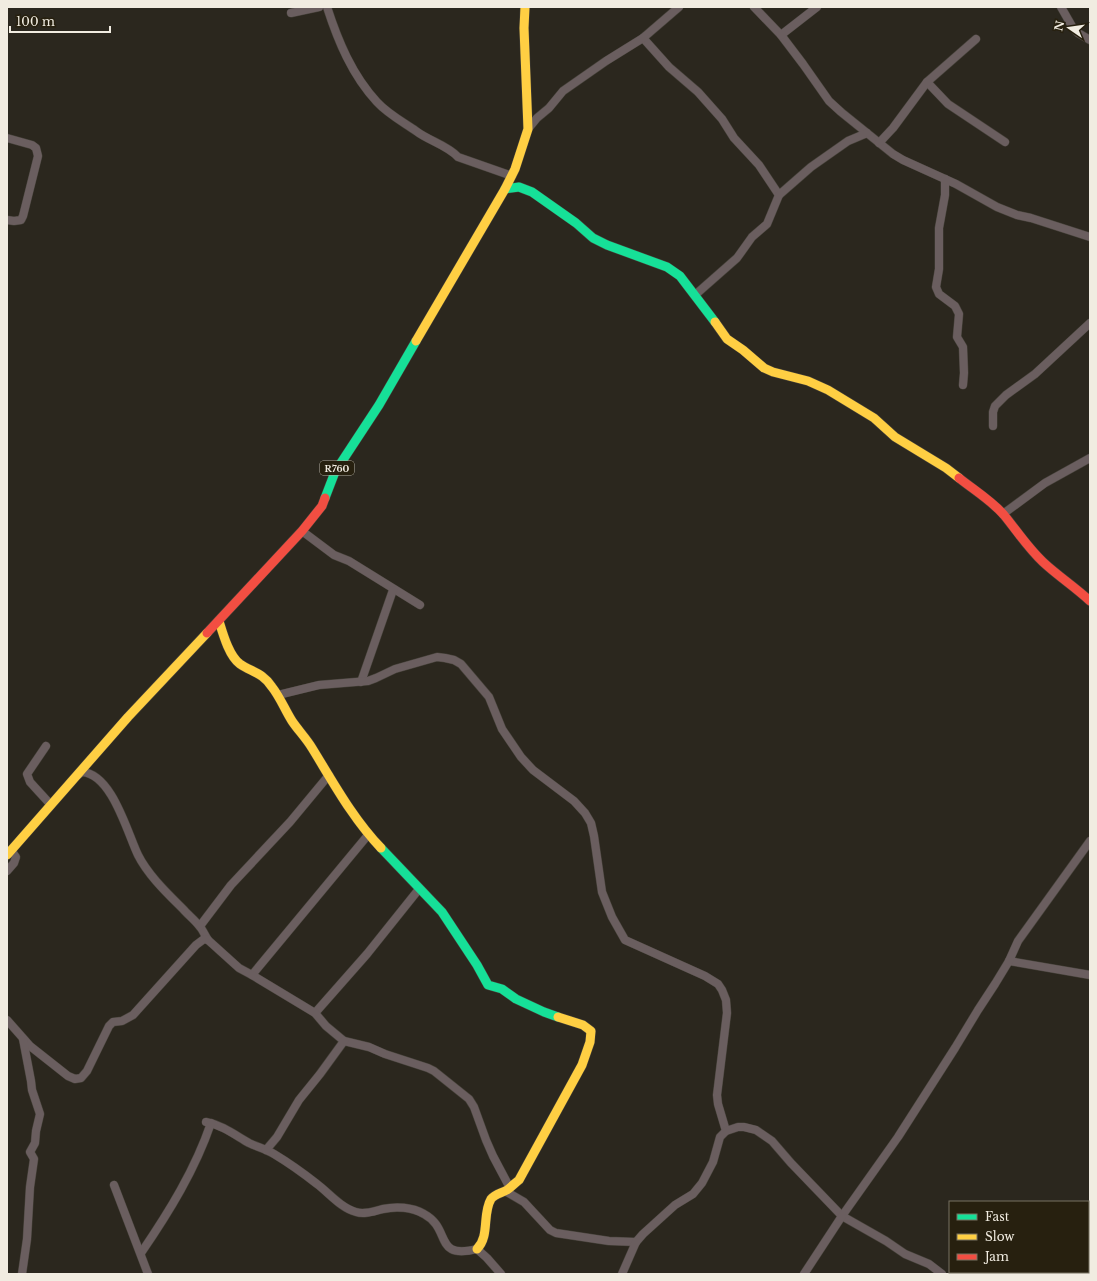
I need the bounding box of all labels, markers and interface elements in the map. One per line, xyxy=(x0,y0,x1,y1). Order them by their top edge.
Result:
scale bar xyxy=(10,8,110,34)
north arrow xyxy=(1049,8,1089,48)
text: 100 m xyxy=(16,14,55,29)
text: N xyxy=(1051,18,1067,32)
road number: R760 xyxy=(320,461,354,475)
legend xyxy=(949,1201,1089,1273)
text: Fast xyxy=(985,1209,1010,1224)
text: Slow xyxy=(985,1229,1015,1244)
text: Jam xyxy=(983,1249,1009,1264)

